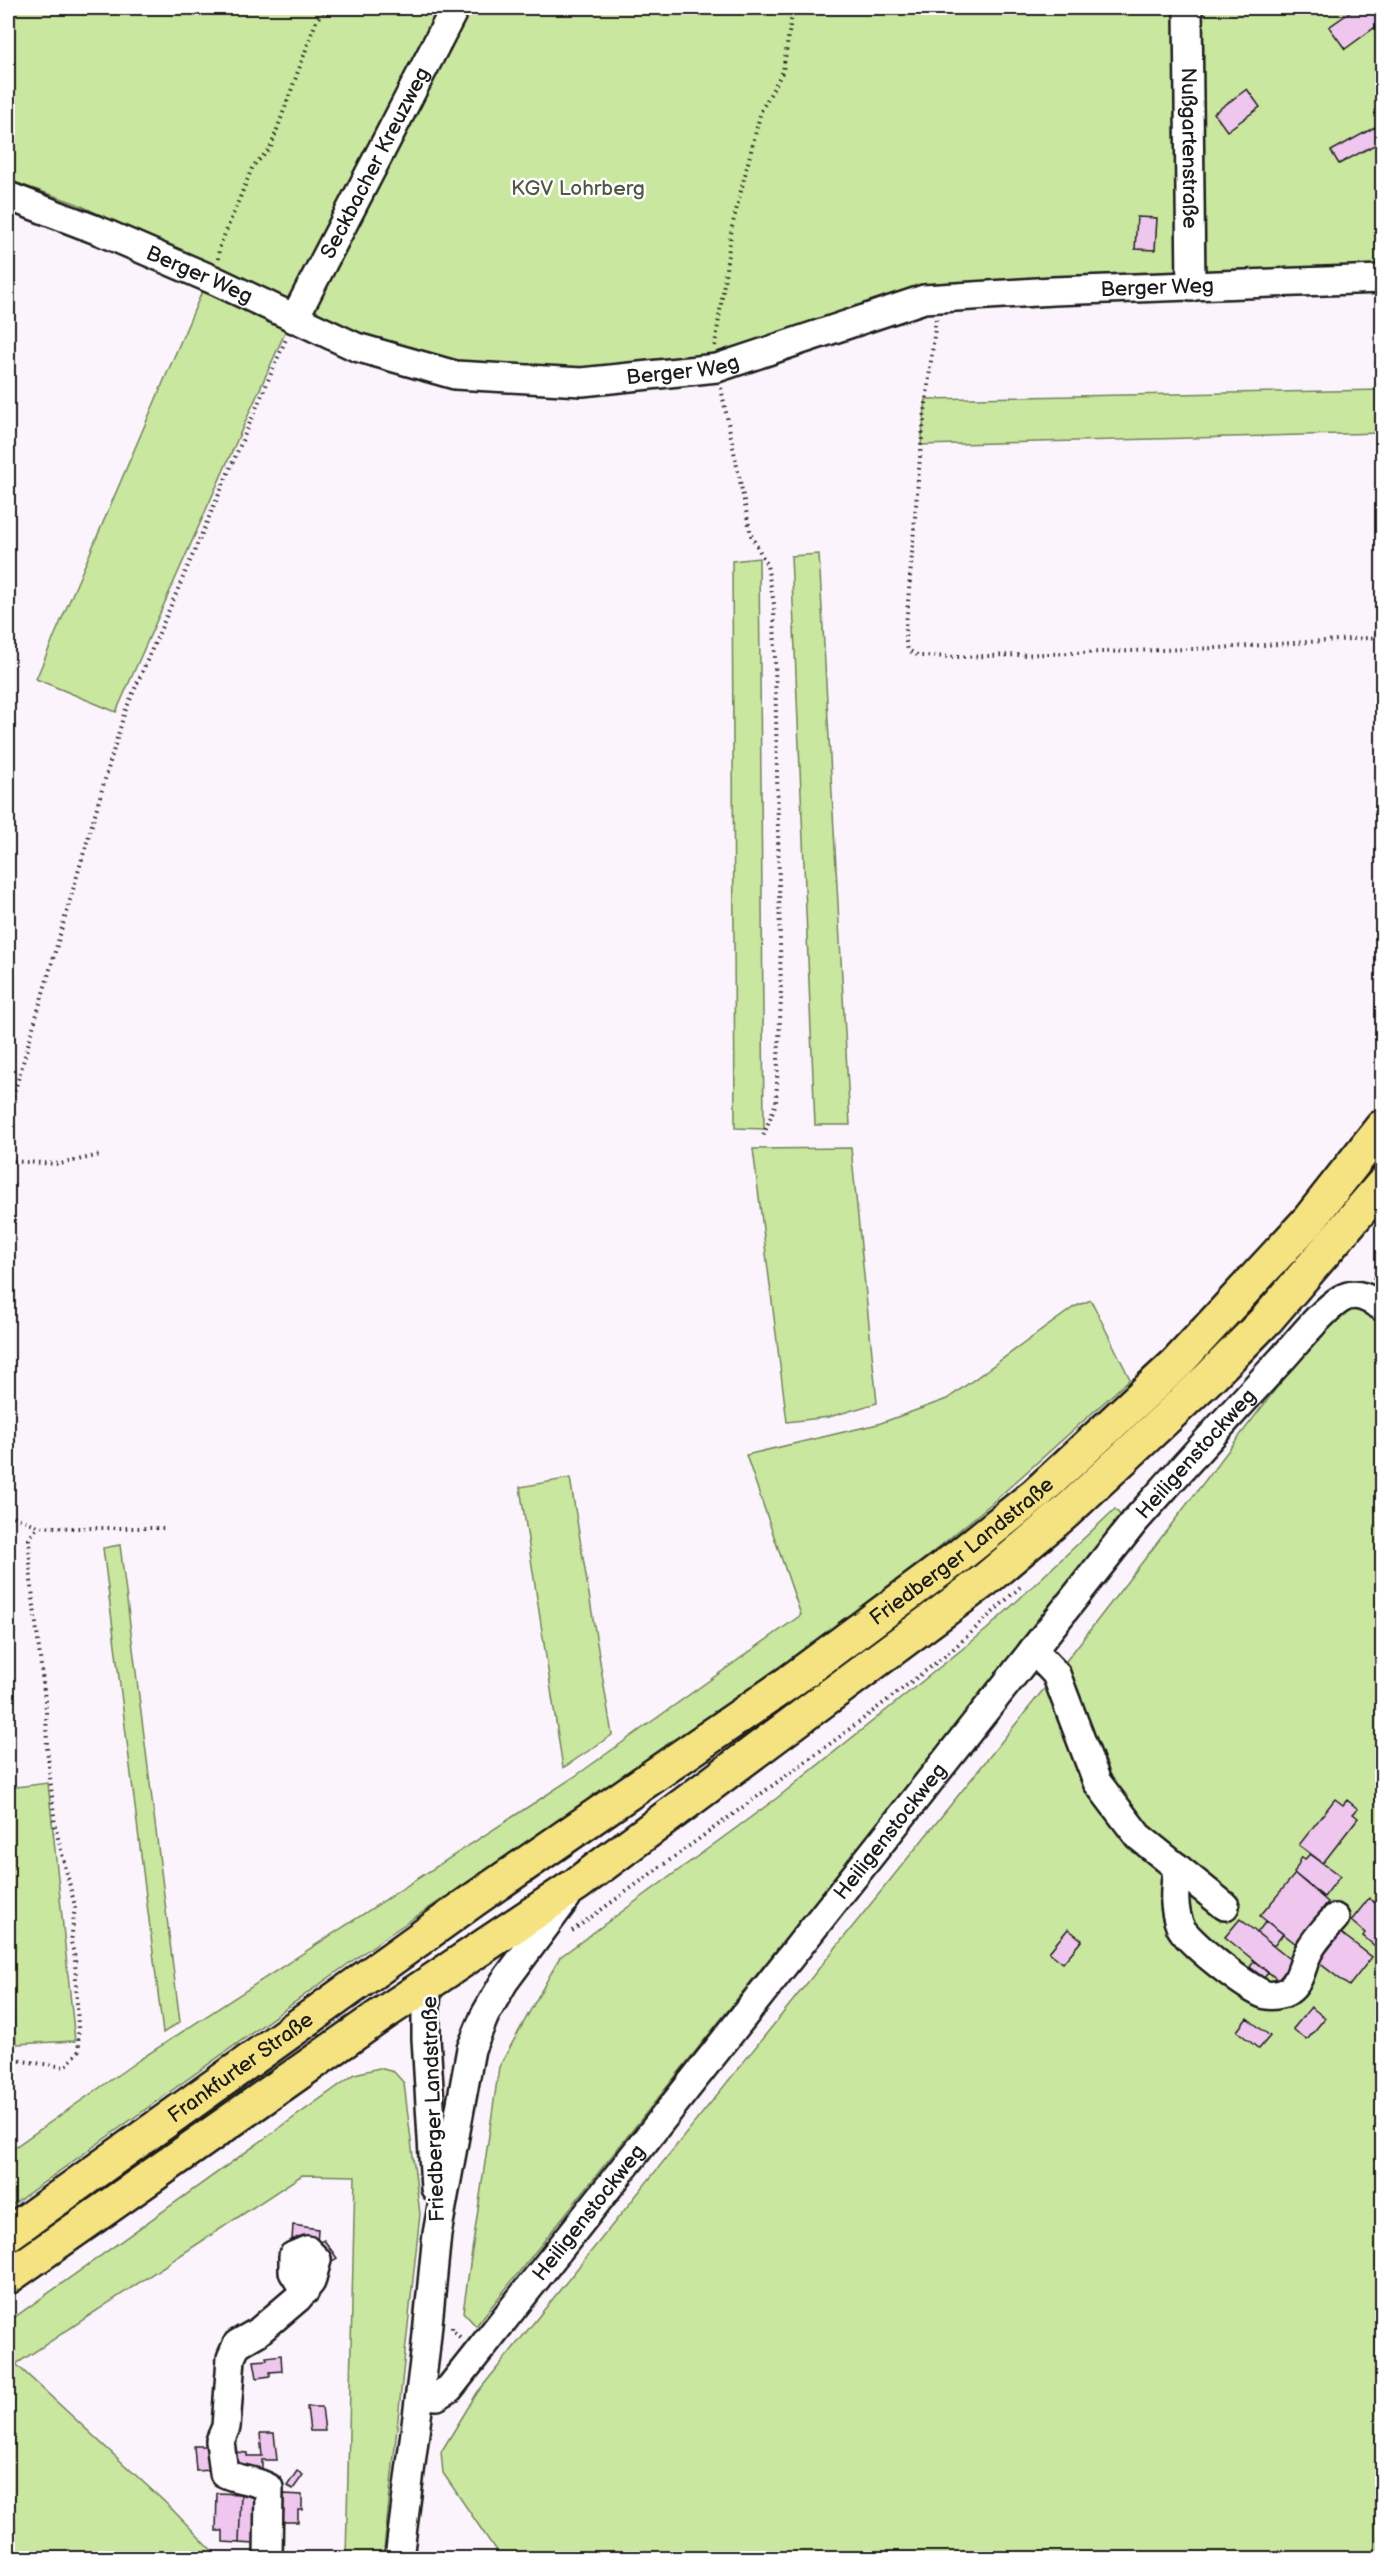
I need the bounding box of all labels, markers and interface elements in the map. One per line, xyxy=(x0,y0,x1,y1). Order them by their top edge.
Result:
street label: Seckbacher Kreuzweg xyxy=(315,63,435,263)
street label: Nußgartenstraße xyxy=(1176,67,1202,229)
park label: KGV Lohrberg xyxy=(511,176,645,201)
street label: Berger Weg xyxy=(142,241,256,309)
street label: Berger Weg xyxy=(1100,273,1214,302)
street label: Berger Weg xyxy=(625,350,742,390)
street label: Heiligenstockweg xyxy=(1131,1384,1261,1524)
street label: Friedberger Landstraße xyxy=(865,1472,1059,1631)
street label: Heiligenstockweg xyxy=(829,1758,952,1905)
street label: Friedberger Landstraße xyxy=(417,1996,450,2222)
street label: Frankfurter Straße xyxy=(163,2007,318,2128)
street label: Heiligenstockweg xyxy=(527,2139,651,2286)

